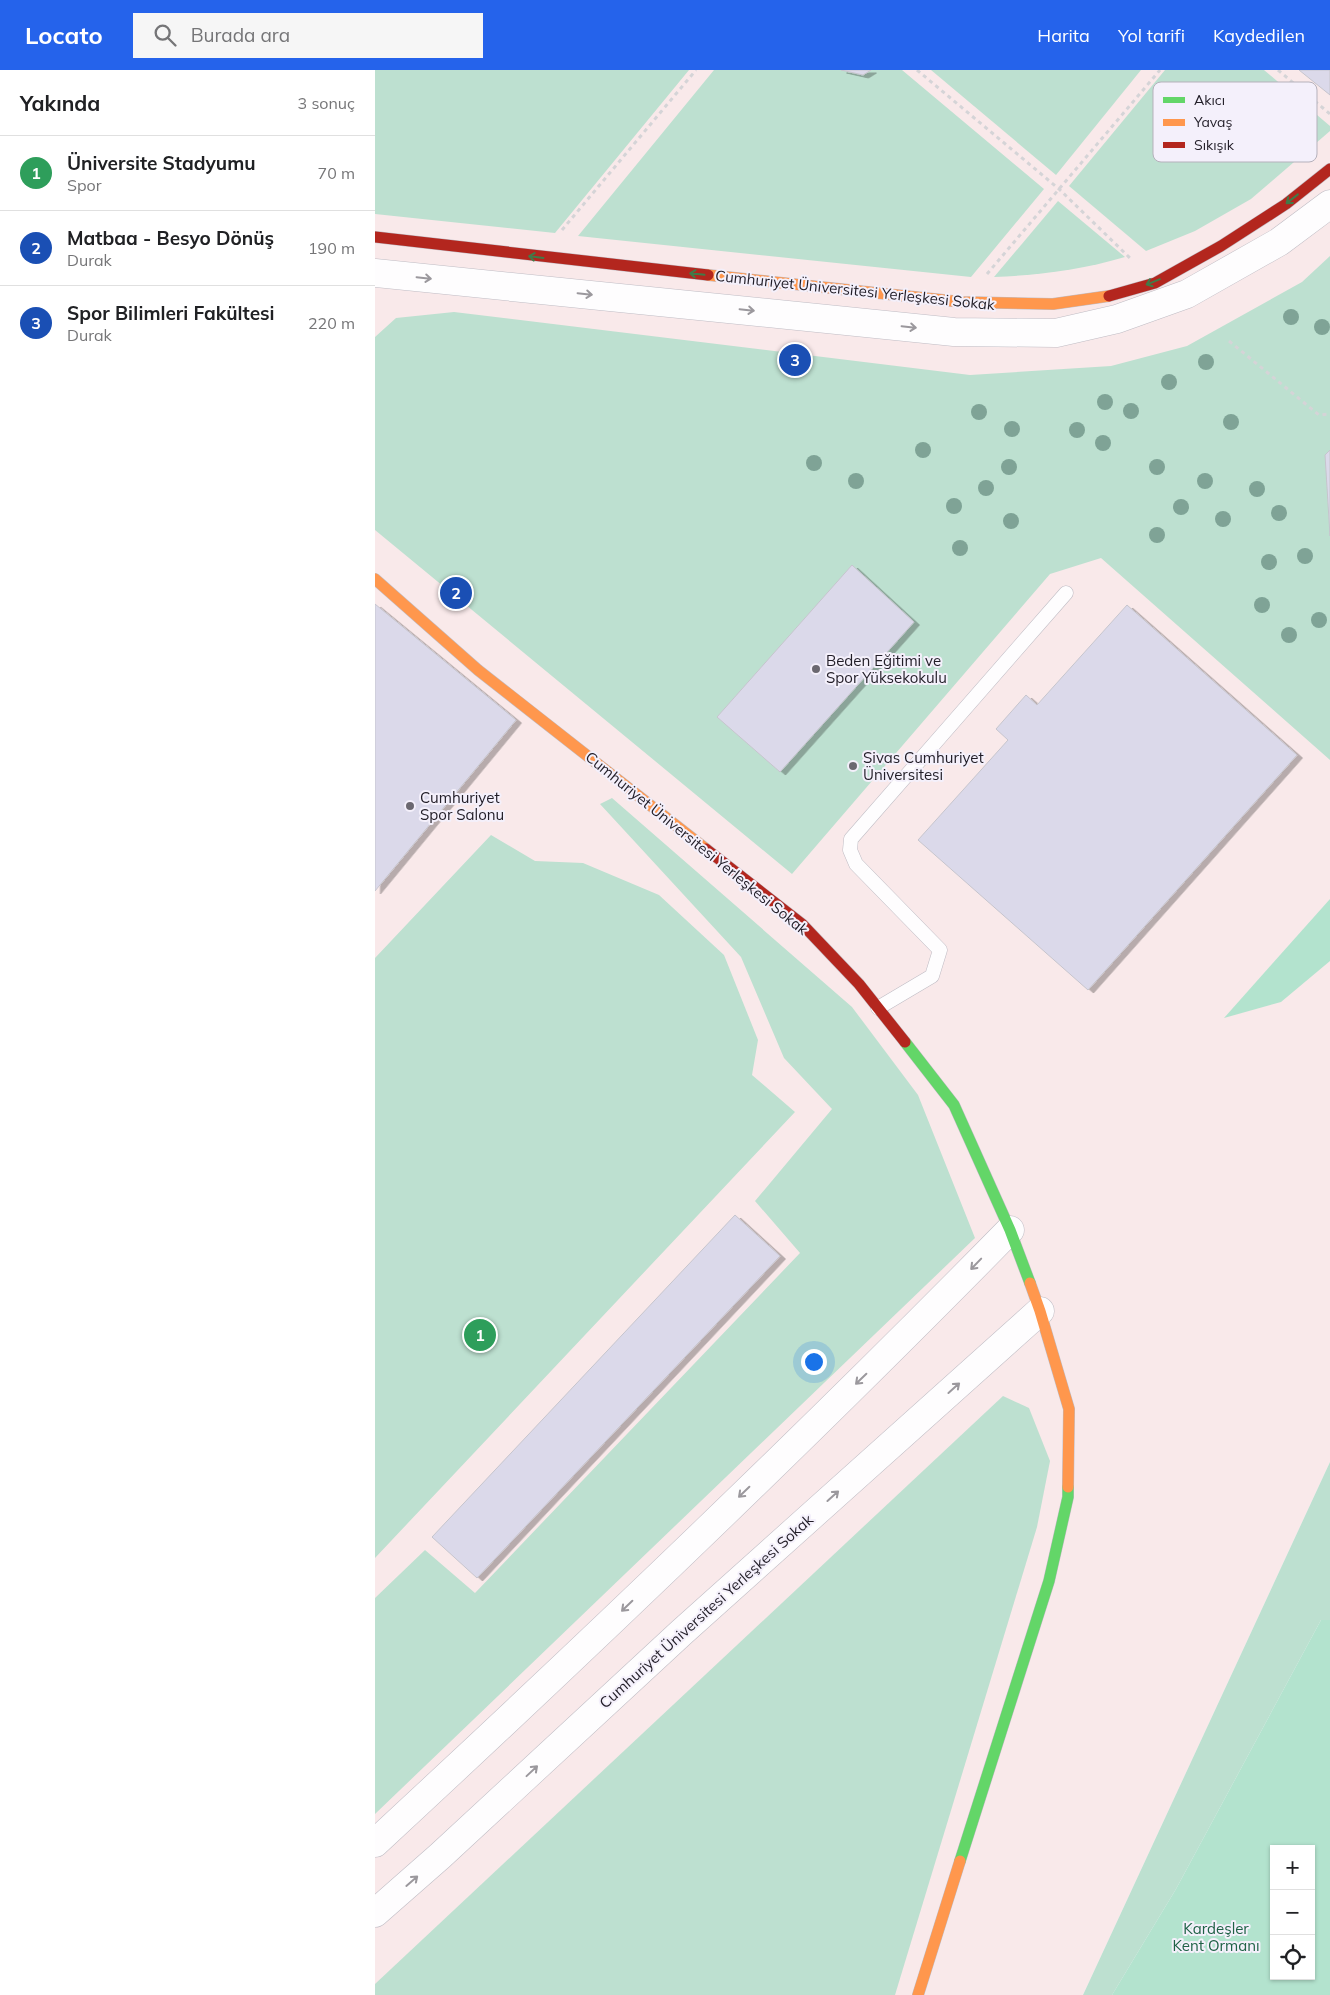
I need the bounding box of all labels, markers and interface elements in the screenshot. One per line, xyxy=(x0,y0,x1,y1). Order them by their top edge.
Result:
search box xyxy=(133,13,483,58)
text: Locato xyxy=(25,20,103,50)
icon: search xyxy=(151,21,179,49)
text: Burada ara xyxy=(191,23,290,47)
text: Harita xyxy=(1037,24,1090,47)
text: Yol tarifi xyxy=(1118,24,1185,47)
text: Kaydedilen xyxy=(1213,24,1305,47)
legend xyxy=(1153,82,1317,162)
text: Yakında xyxy=(20,90,100,116)
text: Akıcı xyxy=(1194,91,1225,109)
text: 3 sonuç xyxy=(298,93,355,113)
text: Yavaş xyxy=(1193,113,1232,131)
text: Sıkışık xyxy=(1194,136,1235,154)
text: Üniversite Stadyumu xyxy=(67,151,256,175)
text: 1 xyxy=(31,163,41,183)
text: 70 m xyxy=(318,163,355,183)
text: Spor xyxy=(67,175,102,195)
one-way arrow xyxy=(1286,193,1299,204)
text: Matbaa - Besyo Dönüş xyxy=(67,226,274,250)
text: 2 xyxy=(31,238,41,258)
text: 190 m xyxy=(308,238,355,258)
text: Durak xyxy=(67,250,112,270)
one-way arrow xyxy=(528,252,544,262)
street label: Cumhuriyet Üniversitesi Yerleşkesi Sokak xyxy=(714,266,996,314)
one-way arrow xyxy=(689,269,705,279)
one-way arrow xyxy=(415,273,431,283)
one-way arrow xyxy=(1146,278,1161,288)
one-way arrow xyxy=(577,289,593,299)
text: Spor Bilimleri Fakültesi xyxy=(67,301,275,325)
one-way arrow xyxy=(739,305,755,315)
text: 3 xyxy=(31,313,41,333)
text: 220 m xyxy=(308,313,355,333)
one-way arrow xyxy=(900,322,916,332)
text: Durak xyxy=(67,325,112,345)
pin: 3 xyxy=(779,341,811,379)
pin: 2 xyxy=(440,574,472,612)
place label: Beden Eğitimi ve Spor Yüksekokulu xyxy=(826,651,947,687)
marker: Beden Eğitimi ve Spor Yüksekokulu xyxy=(810,663,822,675)
street label: Cumhuriyet Üniversitesi Yerleşkesi Sokak xyxy=(582,747,812,939)
place label: Sivas Cumhuriyet Üniversitesi xyxy=(863,748,984,784)
marker: Sivas Cumhuriyet Üniversitesi xyxy=(847,760,859,772)
place label: Cumhuriyet Spor Salonu xyxy=(420,788,504,824)
marker: Cumhuriyet Spor Salonu xyxy=(404,800,416,812)
one-way arrow xyxy=(970,1258,982,1270)
pin: 1 xyxy=(464,1316,496,1354)
your location xyxy=(801,1349,827,1375)
one-way arrow xyxy=(854,1373,867,1385)
one-way arrow xyxy=(947,1382,960,1394)
one-way arrow xyxy=(738,1486,750,1498)
one-way arrow xyxy=(826,1491,839,1502)
street label: Cumhuriyet Üniversitesi Yerleşkesi Sokak xyxy=(595,1510,817,1712)
one-way arrow xyxy=(622,1599,634,1611)
one-way arrow xyxy=(525,1765,538,1777)
map controls xyxy=(1270,1845,1315,1980)
button: + xyxy=(1270,1845,1315,1890)
one-way arrow xyxy=(405,1875,418,1886)
button: − xyxy=(1270,1890,1315,1935)
park label: Kardeşler Kent Ormanı xyxy=(1172,1919,1260,1955)
button: locate xyxy=(1270,1935,1315,1980)

